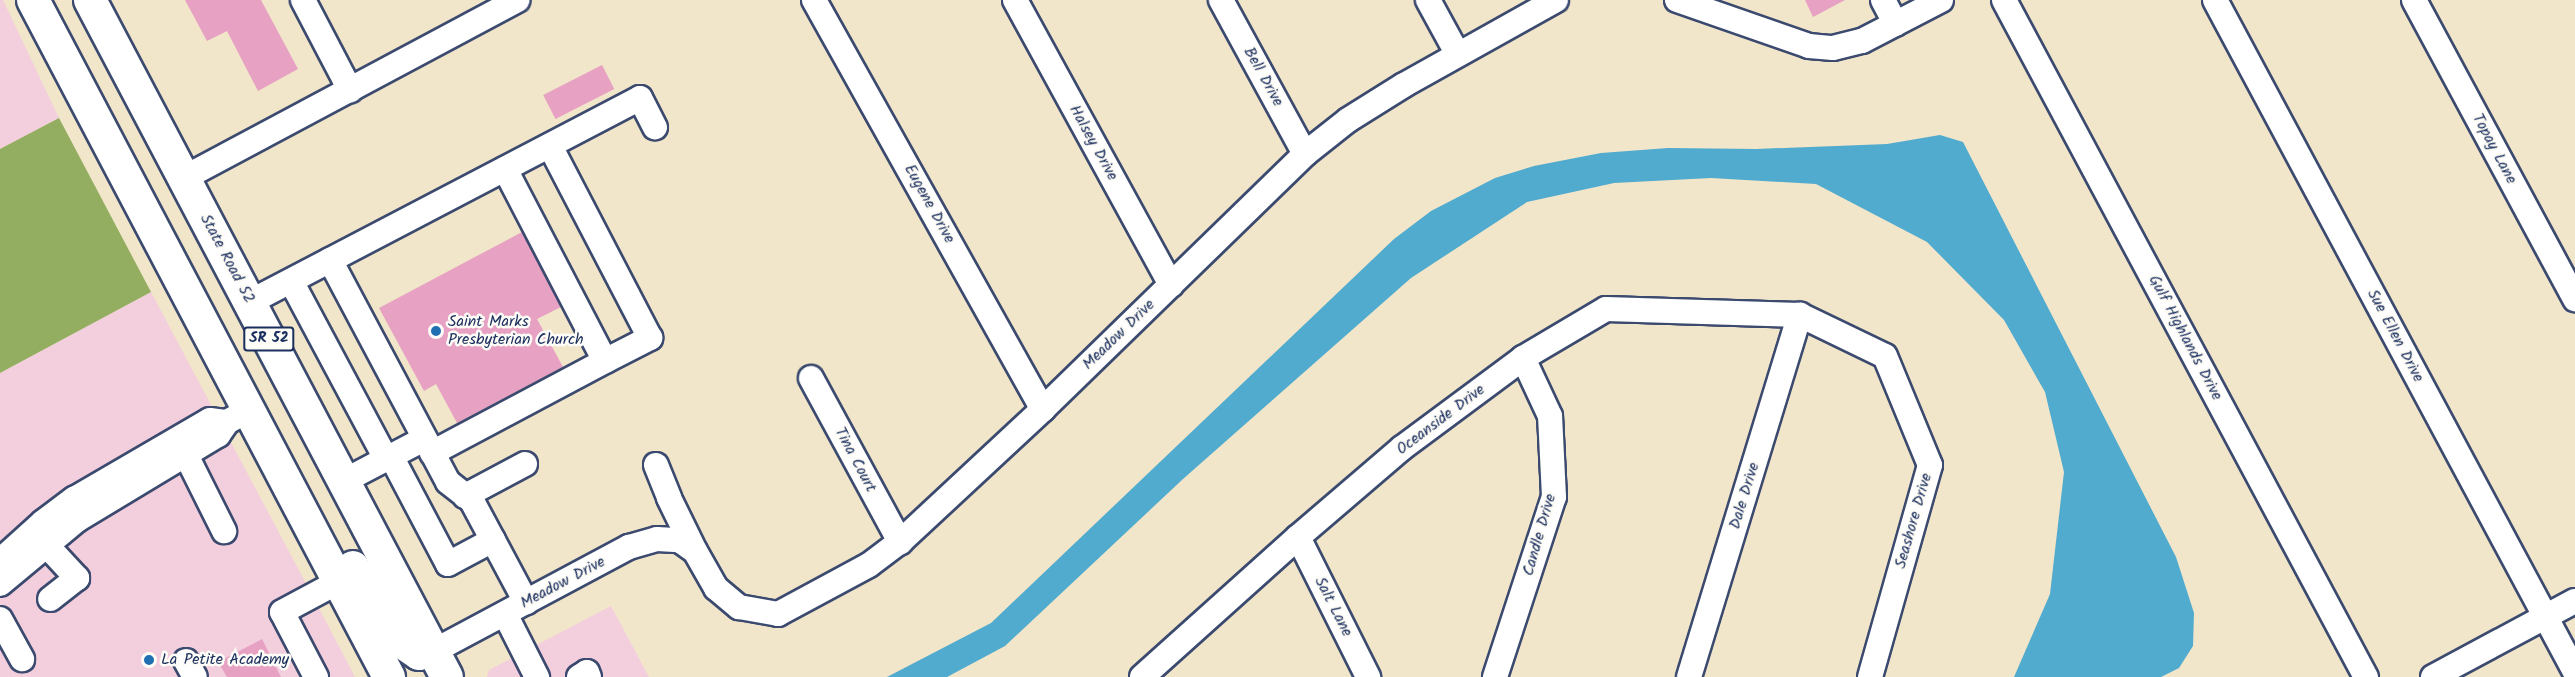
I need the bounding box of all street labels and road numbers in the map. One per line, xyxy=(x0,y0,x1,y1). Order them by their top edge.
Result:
street label: Bell Drive xyxy=(1239,44,1287,110)
street label: Halsey Drive xyxy=(1064,102,1122,184)
street label: Topay Lane xyxy=(2467,111,2521,187)
street label: Eugene Drive xyxy=(899,161,959,247)
street label: State Road 52 xyxy=(195,211,259,307)
street label: Gulf Highlands Drive xyxy=(2144,272,2226,404)
street label: Sue Ellen Drive xyxy=(2362,286,2428,386)
street label: Meadow Drive xyxy=(1079,296,1159,374)
road number: SR 52 xyxy=(242,327,296,351)
street label: Oceanside Drive xyxy=(1393,381,1489,459)
street label: Tina Court xyxy=(830,424,880,496)
street label: Dale Drive xyxy=(1726,460,1764,532)
street label: Seashore Drive xyxy=(1891,471,1937,571)
street label: Candle Drive xyxy=(1519,492,1561,578)
street label: Meadow Drive xyxy=(517,553,609,613)
street label: Salt Lane xyxy=(1310,574,1356,640)

